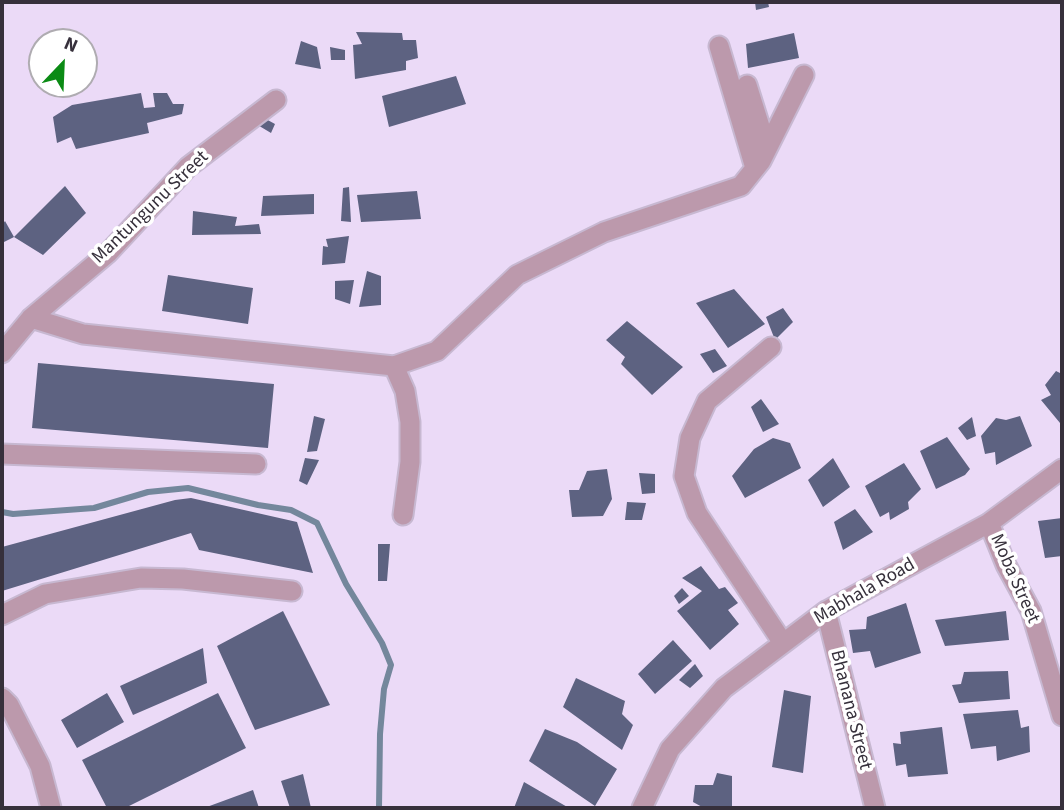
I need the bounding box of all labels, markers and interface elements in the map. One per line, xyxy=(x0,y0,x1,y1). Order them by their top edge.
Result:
north arrow xyxy=(28,28,98,98)
text: N xyxy=(60,30,82,60)
street label: Mantungunu Street xyxy=(88,147,214,269)
street label: Moba Street xyxy=(984,531,1044,627)
street label: Mabhala Road xyxy=(810,554,920,630)
street label: Bhanana Street xyxy=(824,648,876,772)

